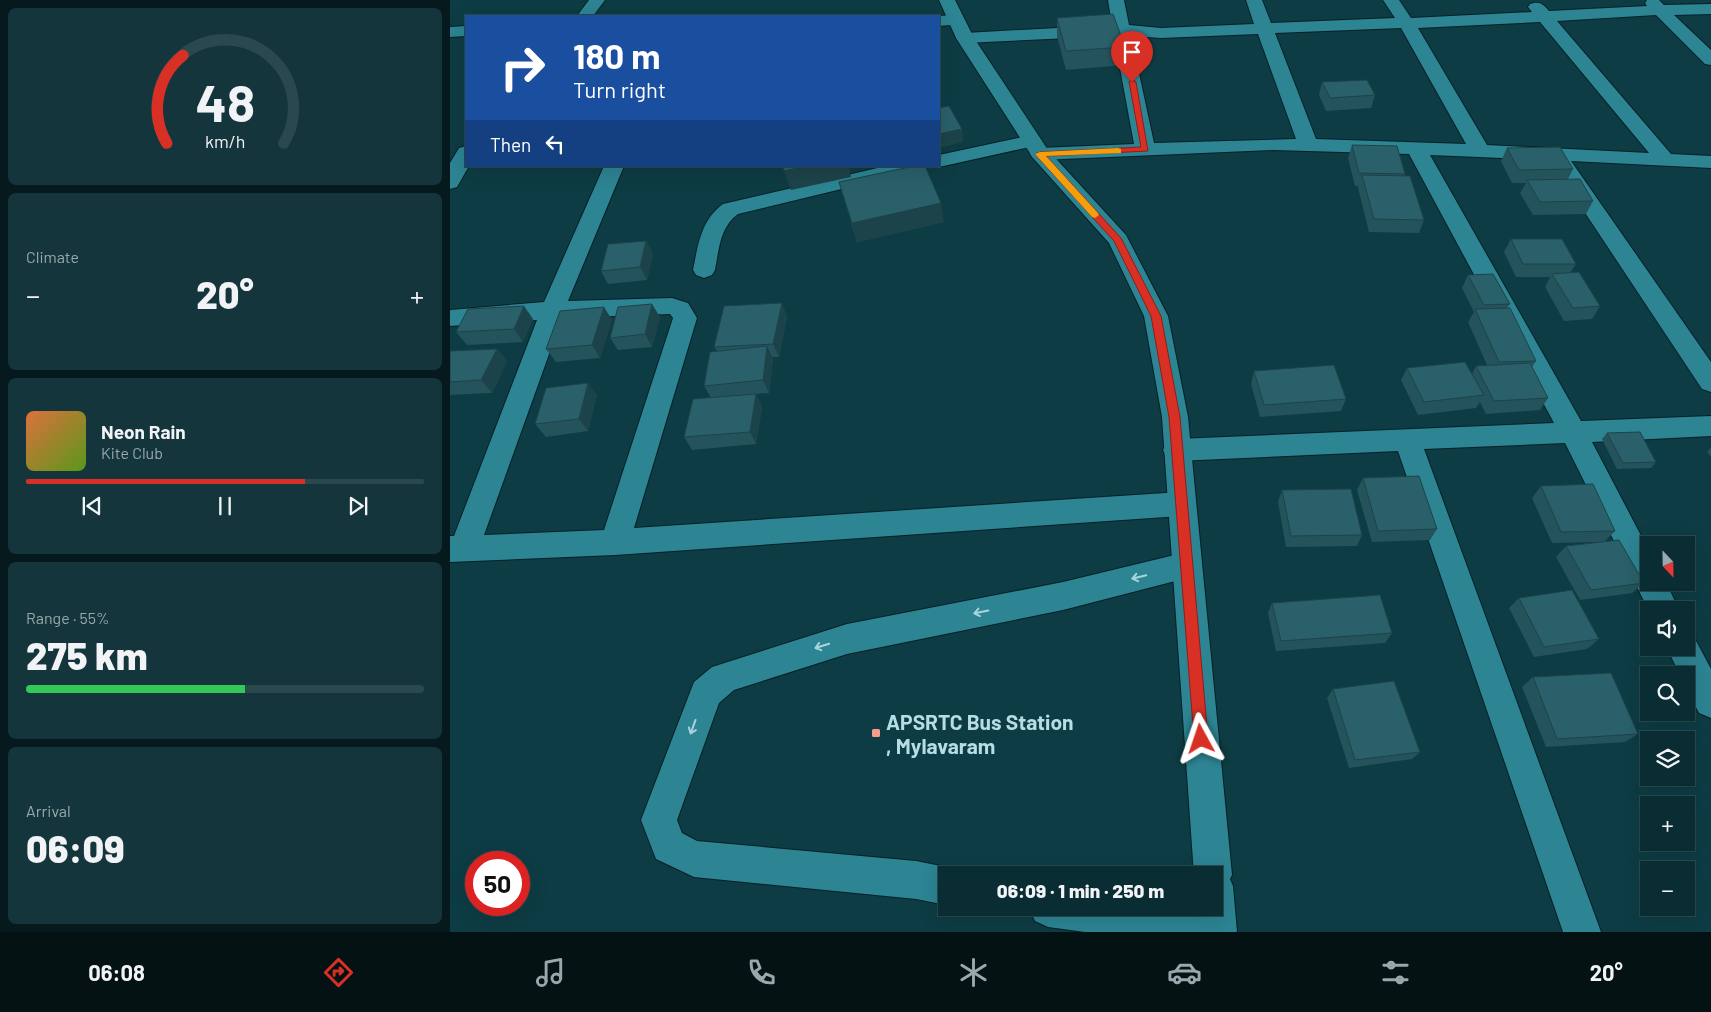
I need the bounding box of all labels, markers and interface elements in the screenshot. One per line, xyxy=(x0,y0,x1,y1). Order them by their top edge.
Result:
pin xyxy=(1111,31,1153,82)
text: 180 m xyxy=(573,34,661,76)
icon: right xyxy=(490,35,555,100)
icon: arrive xyxy=(1118,38,1146,66)
text: 48 xyxy=(195,70,255,132)
text: Turn right xyxy=(573,76,666,102)
text: km/h xyxy=(205,130,245,152)
icon: left xyxy=(541,130,569,158)
text: Then xyxy=(490,133,531,156)
text: Climate xyxy=(26,247,79,266)
text: 20° xyxy=(196,271,254,317)
text: − xyxy=(26,278,40,312)
text: + xyxy=(410,278,424,312)
text: Neon Rain xyxy=(101,420,186,443)
text: Kite Club xyxy=(101,443,163,462)
icon: previous xyxy=(78,492,106,520)
icon: pause xyxy=(211,492,239,520)
icon: next xyxy=(344,492,372,520)
north arrow xyxy=(1640,536,1695,591)
map controls xyxy=(1640,536,1695,916)
one-way arrow xyxy=(1132,573,1148,582)
button: sound xyxy=(1640,601,1695,656)
text: Range · 55% xyxy=(26,608,109,627)
one-way arrow xyxy=(973,608,989,617)
text: 275 km xyxy=(26,632,148,678)
one-way arrow xyxy=(814,642,830,652)
button: search xyxy=(1640,666,1695,721)
place label: APSRTC Bus Station , Mylavaram xyxy=(886,709,1074,758)
position arrow xyxy=(1174,712,1226,764)
one-way arrow xyxy=(688,718,697,734)
marker: APSRTC Bus Station , Mylavaram xyxy=(870,727,882,739)
button: layers xyxy=(1640,731,1695,786)
button: + xyxy=(1640,796,1695,851)
text: Arrival xyxy=(26,801,71,820)
text: 06:09 xyxy=(26,825,125,871)
speed limit sign: 50 xyxy=(465,851,530,916)
button: − xyxy=(1640,861,1695,916)
text: 06:09 · 1 min · 250 m xyxy=(997,879,1164,902)
icon: directions xyxy=(321,955,356,990)
icon: music xyxy=(533,955,568,990)
icon: phone xyxy=(744,955,779,990)
icon: climate xyxy=(956,955,991,990)
icon: car xyxy=(1167,955,1202,990)
icon: filters xyxy=(1378,955,1413,990)
text: 06:08 xyxy=(88,959,145,985)
text: 20° xyxy=(1590,959,1623,985)

